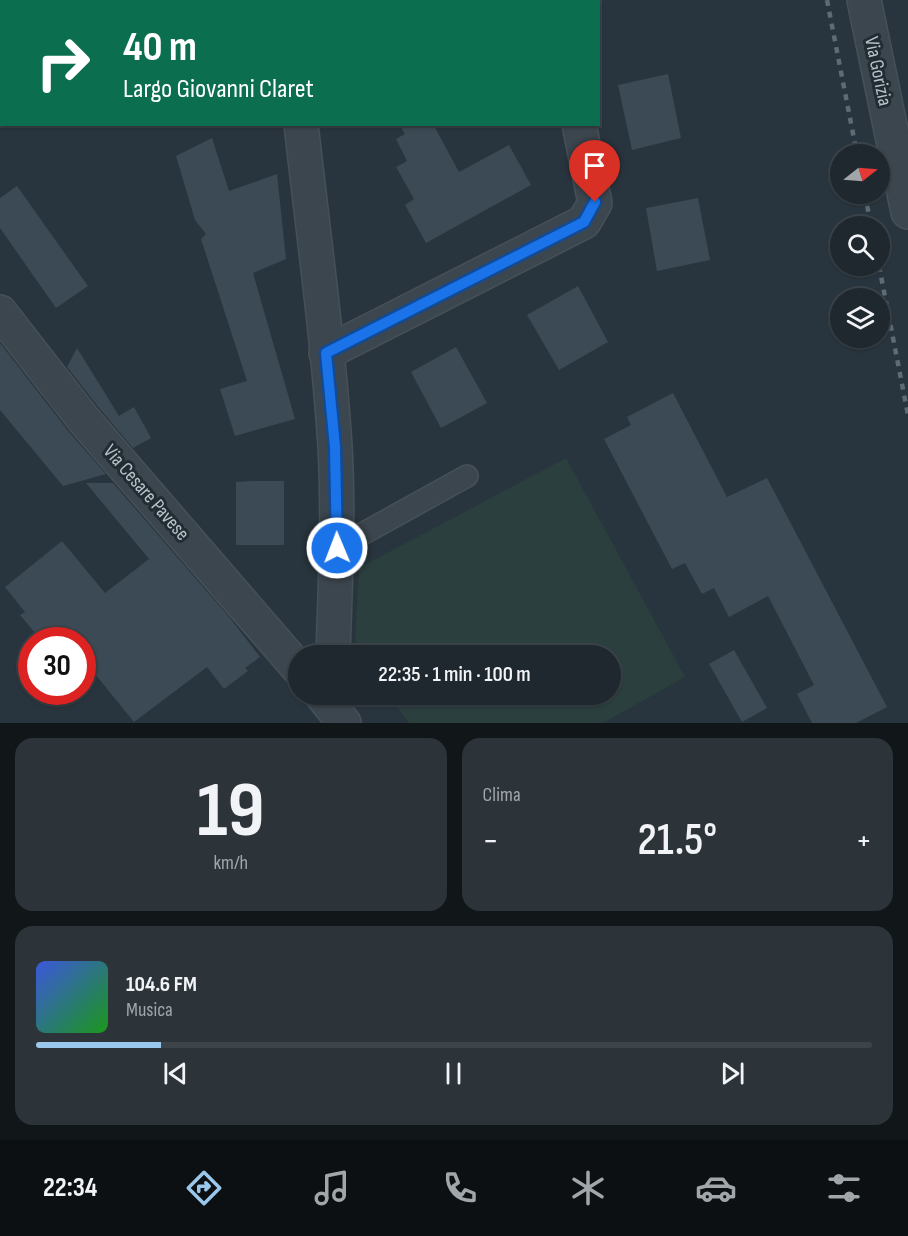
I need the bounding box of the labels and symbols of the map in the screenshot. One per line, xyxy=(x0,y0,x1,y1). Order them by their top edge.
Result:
street label: Via Gorizia xyxy=(859,34,897,108)
pin xyxy=(569,140,620,202)
north arrow xyxy=(830,144,890,204)
street label: Via Cesare Pavese xyxy=(98,440,194,546)
position arrow xyxy=(305,516,369,580)
speed limit sign: 30 xyxy=(18,627,96,705)

